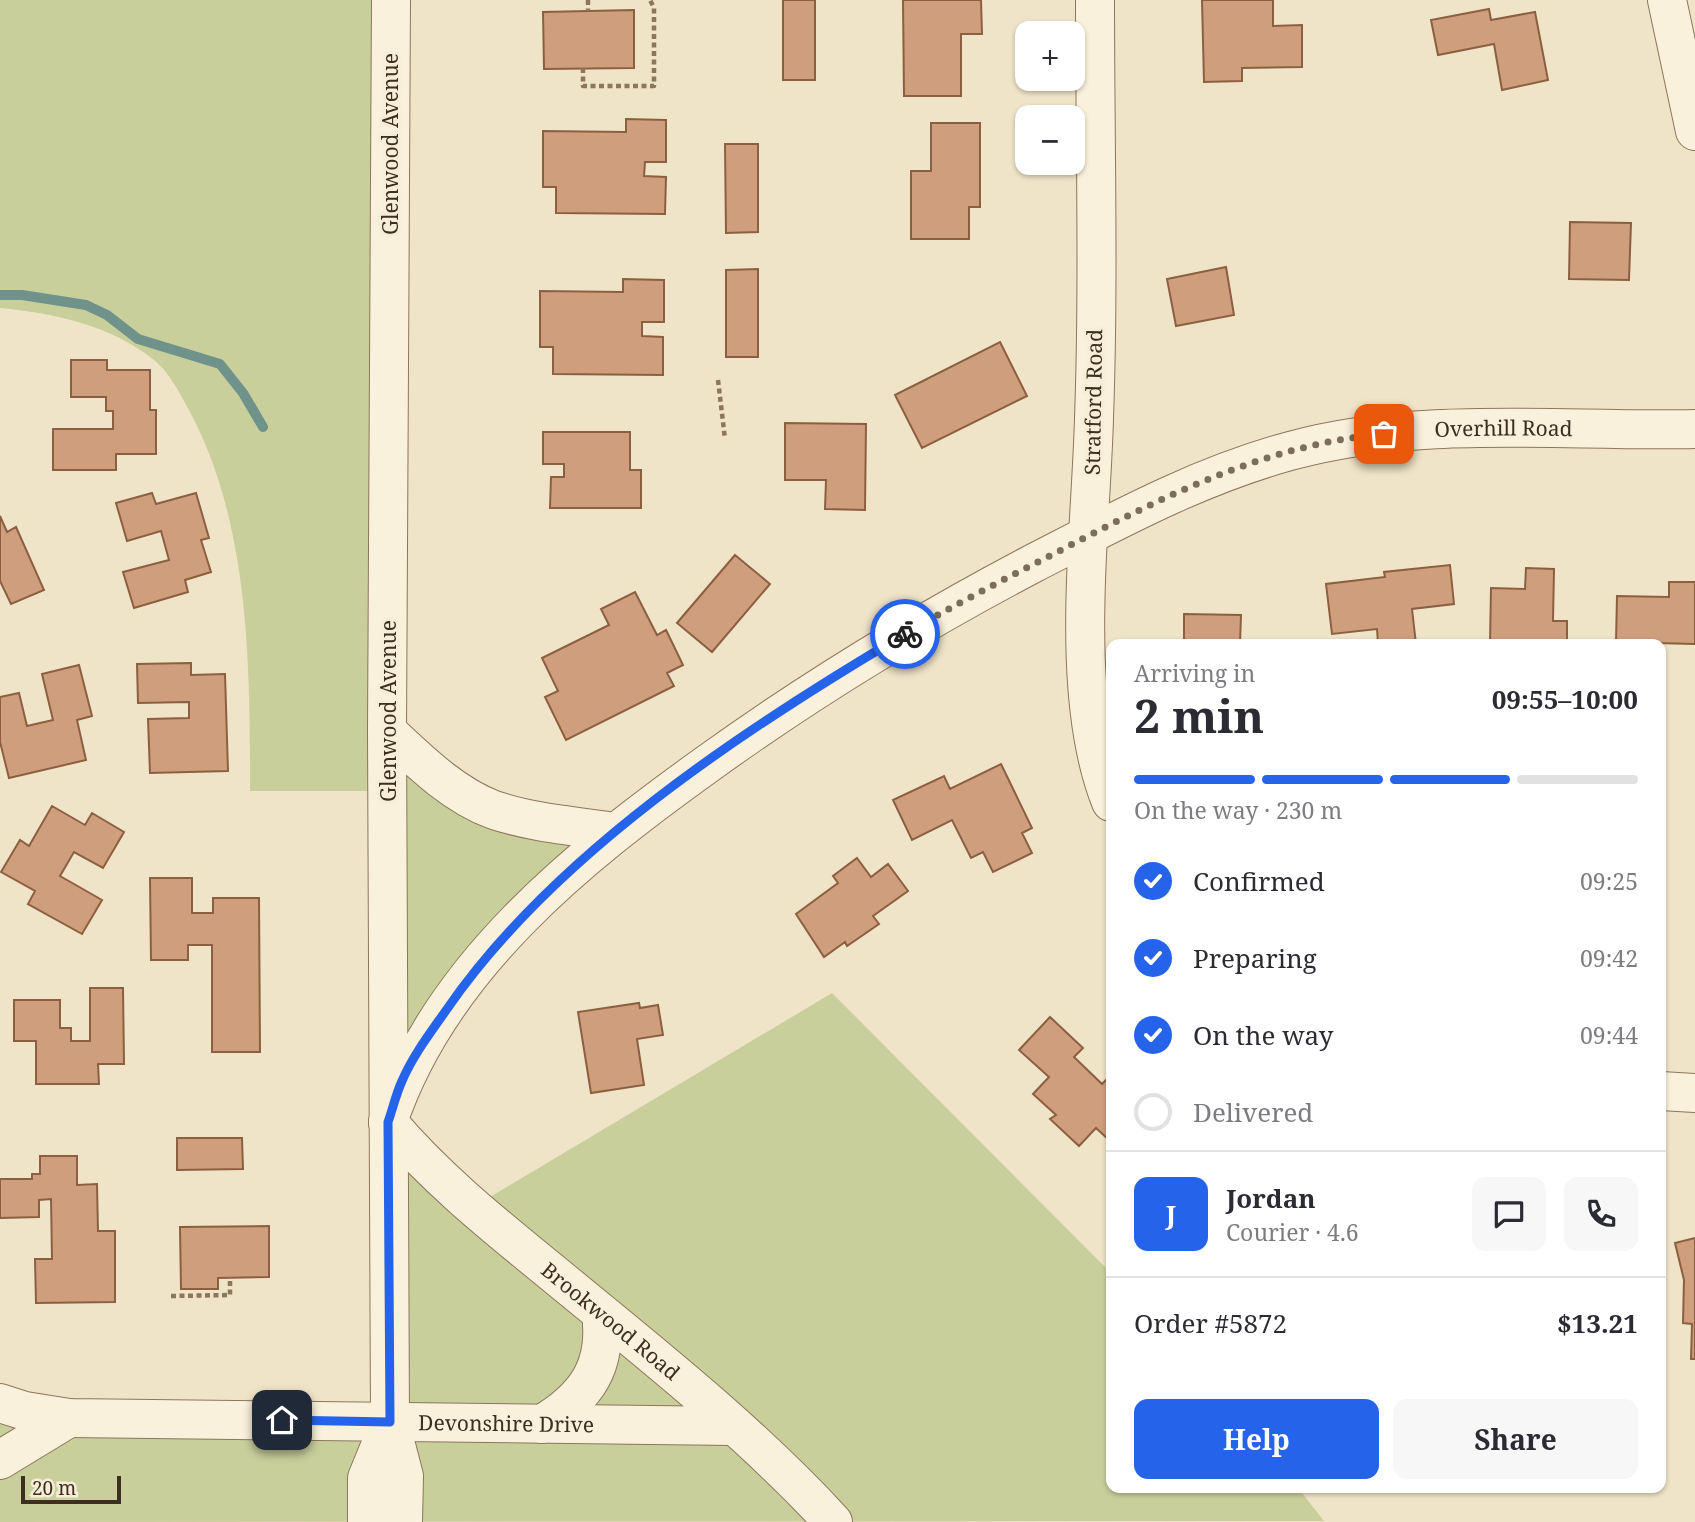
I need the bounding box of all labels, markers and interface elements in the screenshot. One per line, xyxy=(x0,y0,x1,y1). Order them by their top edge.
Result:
map controls xyxy=(1015,21,1085,175)
button: + xyxy=(1015,21,1085,91)
street label: Glenwood Avenue xyxy=(376,53,404,235)
button: − xyxy=(1015,105,1085,175)
street label: Stratford Road xyxy=(1078,329,1108,475)
pin xyxy=(1354,404,1414,464)
street label: Overhill Road xyxy=(1434,414,1573,443)
icon: bag xyxy=(1365,415,1403,453)
courier xyxy=(870,599,940,669)
icon: bike xyxy=(886,615,924,653)
street label: Glenwood Avenue xyxy=(374,620,402,802)
text: Arriving in xyxy=(1134,657,1255,689)
text: 09:55–10:00 xyxy=(1492,681,1638,717)
text: 2 min xyxy=(1134,684,1264,746)
text: On the way · 230 m xyxy=(1134,794,1342,826)
icon: check xyxy=(1134,862,1172,900)
text: Confirmed xyxy=(1193,863,1325,899)
text: 09:25 xyxy=(1580,865,1638,897)
icon: check xyxy=(1134,939,1172,977)
text: Preparing xyxy=(1193,940,1317,976)
text: 09:42 xyxy=(1580,942,1638,974)
icon: check xyxy=(1134,1016,1172,1054)
text: On the way xyxy=(1193,1017,1333,1053)
text: 09:44 xyxy=(1580,1019,1638,1051)
text: Delivered xyxy=(1193,1094,1313,1130)
button: chat xyxy=(1472,1177,1546,1251)
button: phone xyxy=(1564,1177,1638,1251)
text: Jordan xyxy=(1226,1180,1316,1216)
text: J xyxy=(1166,1196,1176,1232)
text: Courier · 4.6 xyxy=(1226,1216,1359,1248)
street label: Brookwood Road xyxy=(536,1255,686,1386)
text: Order #5872 xyxy=(1134,1305,1287,1341)
text: $13.21 xyxy=(1557,1305,1638,1341)
pin xyxy=(252,1390,312,1450)
button: Help xyxy=(1134,1399,1379,1479)
button: Share xyxy=(1393,1399,1638,1479)
icon: home xyxy=(263,1401,301,1439)
street label: Devonshire Drive xyxy=(418,1408,594,1438)
scale bar xyxy=(21,1473,121,1505)
text: 20 m xyxy=(32,1475,76,1501)

